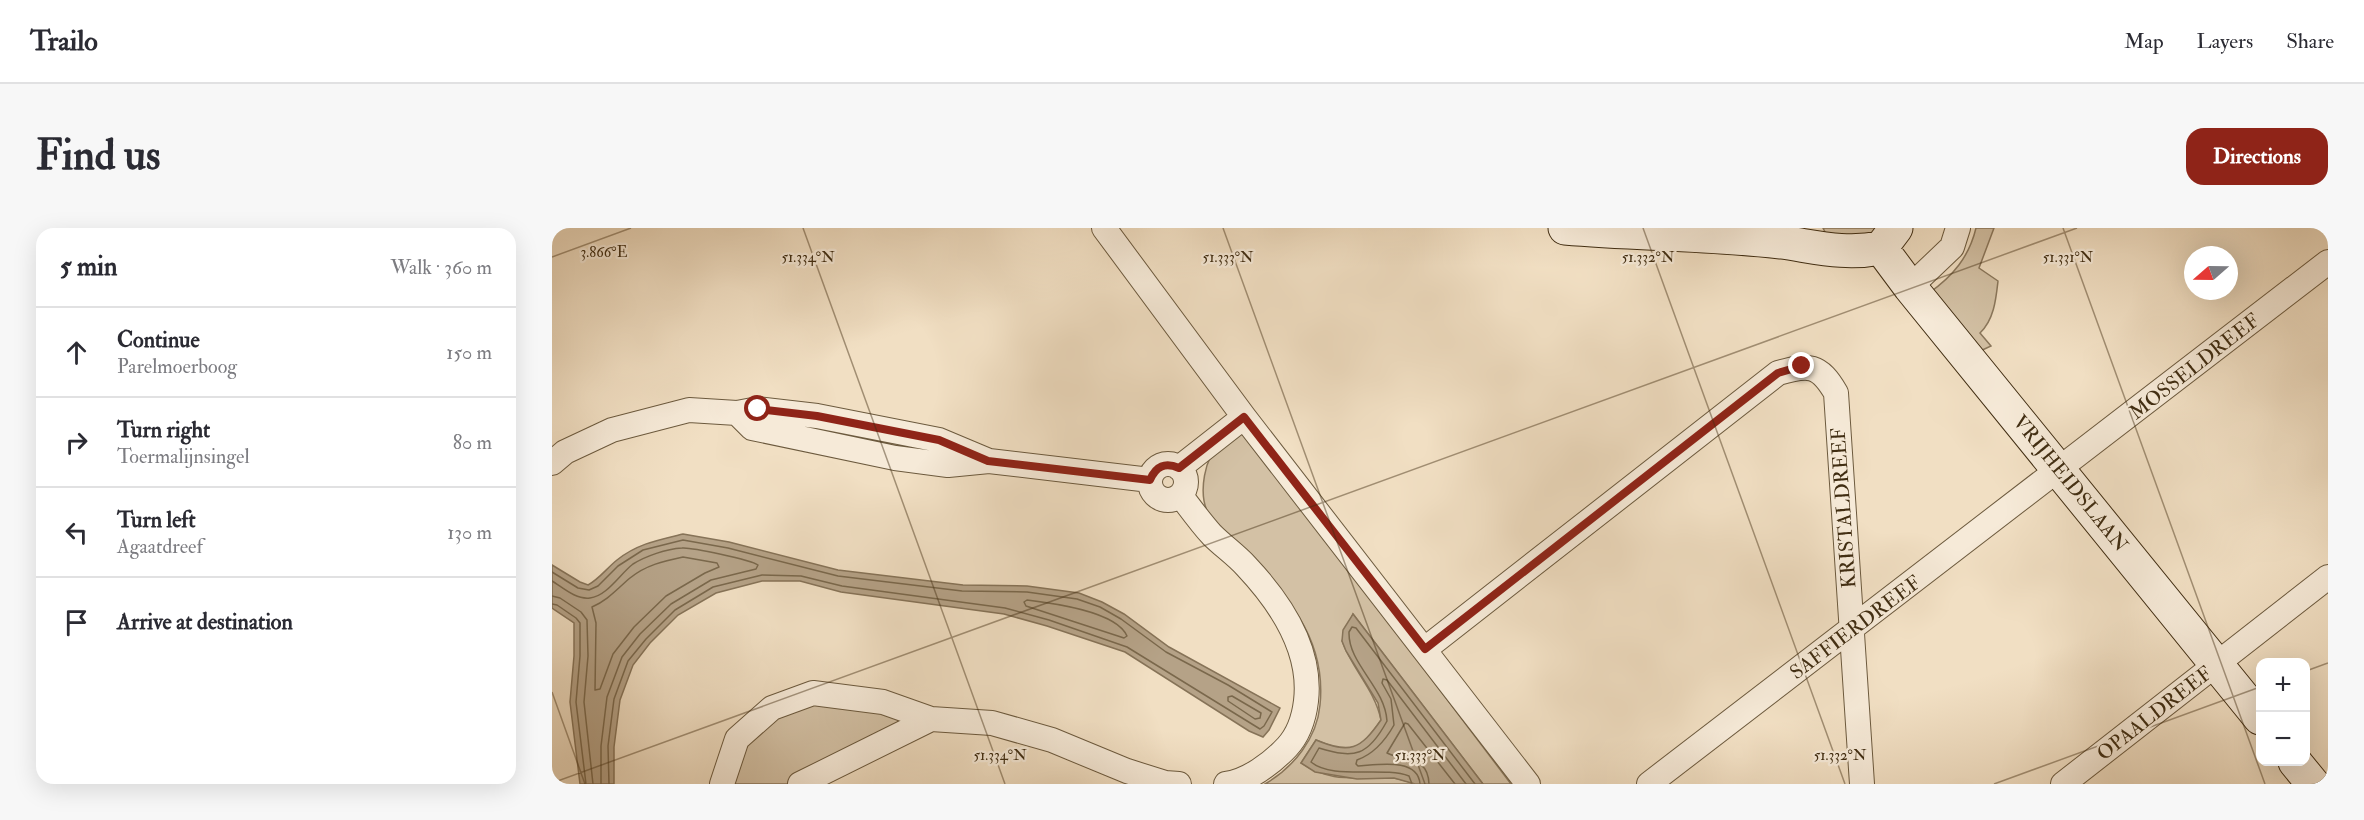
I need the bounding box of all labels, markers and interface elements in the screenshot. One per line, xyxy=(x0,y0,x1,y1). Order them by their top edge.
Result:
text: Trailo xyxy=(30,24,98,59)
text: Map xyxy=(2124,28,2164,55)
text: Layers xyxy=(2197,28,2253,55)
text: Share xyxy=(2286,28,2334,55)
button: Directions xyxy=(2186,128,2328,185)
text: Find us xyxy=(36,130,160,182)
text: 3.866°E xyxy=(581,243,628,262)
north arrow xyxy=(2184,246,2238,300)
text: 51.334°N xyxy=(781,248,835,267)
text: 51.333°N xyxy=(1203,248,1254,267)
text: 51.332°N xyxy=(1622,248,1675,267)
text: 51.331°N xyxy=(2043,248,2094,267)
text: 5 min xyxy=(60,251,117,283)
text: Walk · 360 m xyxy=(390,255,492,280)
street label: MOSSELDREEF xyxy=(2124,308,2265,425)
text: Continue xyxy=(117,326,200,354)
icon: ahead xyxy=(60,336,93,369)
text: 150 m xyxy=(446,340,492,365)
route end xyxy=(1788,352,1814,378)
text: Parelmoerboog xyxy=(117,354,237,379)
route start xyxy=(744,395,770,421)
street label: VRIJHEIDSLAAN xyxy=(2008,410,2134,557)
text: Turn right xyxy=(117,416,210,444)
icon: right xyxy=(60,426,93,459)
street label: KRISTALDREEF xyxy=(1825,427,1862,589)
text: 80 m xyxy=(453,430,492,455)
text: Toermalijnsingel xyxy=(117,444,250,469)
text: Turn left xyxy=(117,506,196,534)
icon: left xyxy=(60,516,93,549)
text: 130 m xyxy=(447,520,492,545)
text: Agaatdreef xyxy=(117,534,203,559)
street label: SAFFIERDREEF xyxy=(1785,570,1926,685)
icon: arrive xyxy=(60,606,93,639)
text: Arrive at destination xyxy=(117,608,293,636)
map controls xyxy=(2256,658,2310,766)
button: + xyxy=(2256,658,2310,712)
street label: OPAALDREEF xyxy=(2092,661,2217,766)
button: − xyxy=(2256,712,2310,766)
text: 51.334°N xyxy=(973,746,1027,765)
text: 51.333°N xyxy=(1395,746,1446,765)
text: 51.332°N xyxy=(1814,746,1867,765)

